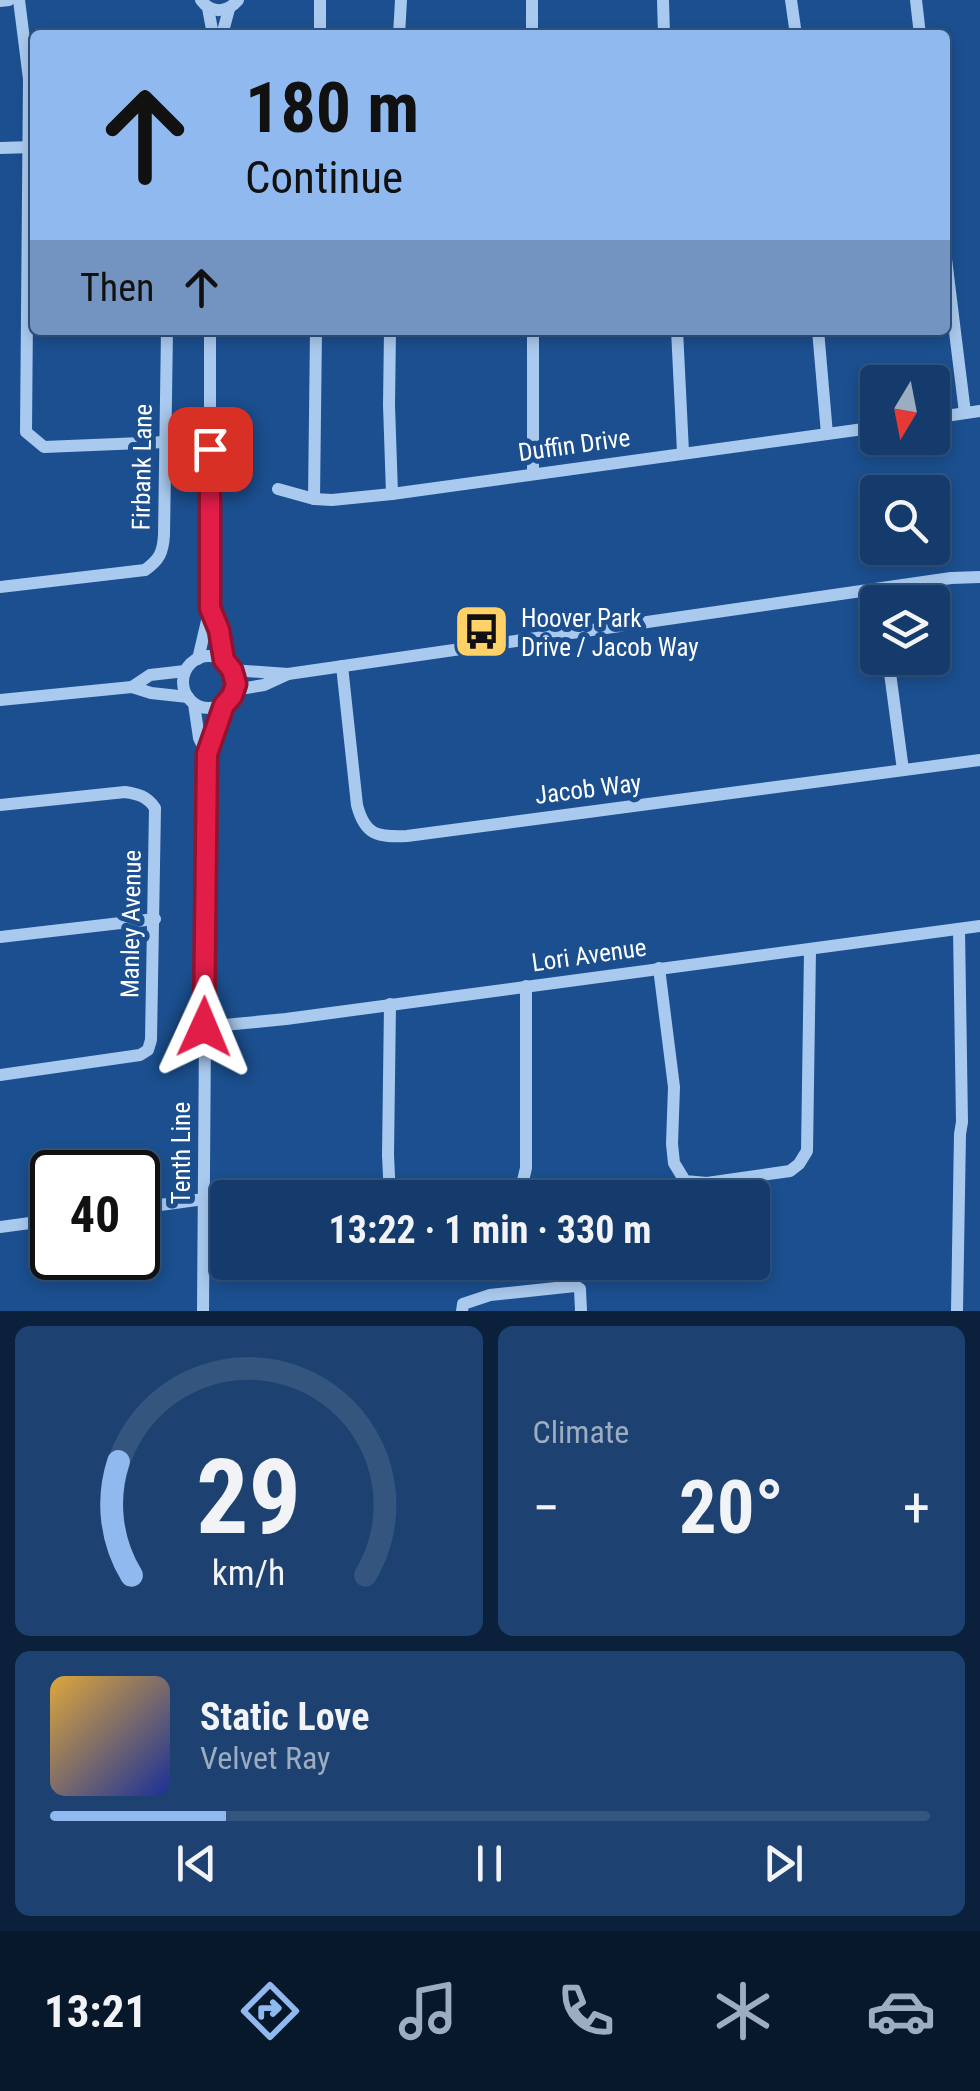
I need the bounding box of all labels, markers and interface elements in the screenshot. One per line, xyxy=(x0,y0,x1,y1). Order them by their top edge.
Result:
text: 180 m xyxy=(245,67,419,149)
icon: ahead xyxy=(80,70,210,200)
text: Continue xyxy=(245,151,403,204)
icon: ahead xyxy=(174,260,229,315)
text: Then xyxy=(80,266,154,310)
north arrow xyxy=(860,365,950,455)
map controls xyxy=(860,365,950,675)
street label: Firbank Lane xyxy=(126,404,158,530)
pin xyxy=(168,407,253,492)
icon: arrive xyxy=(183,422,238,477)
street label: Duffin Drive xyxy=(516,423,632,467)
button: search xyxy=(860,475,950,565)
button: layers xyxy=(860,585,950,675)
bus stop icon: Hoover Park Drive / Jacob Way xyxy=(452,602,512,662)
place label: Hoover Park Drive / Jacob Way xyxy=(521,604,699,662)
street label: Jacob Way xyxy=(533,768,643,810)
street label: Manley Avenue xyxy=(115,850,147,998)
street label: Lori Avenue xyxy=(530,933,648,977)
position arrow xyxy=(152,975,256,1079)
street label: Tenth Line xyxy=(167,1102,196,1204)
speed limit sign: 40 xyxy=(30,1150,160,1280)
text: 13:22 · 1 min · 330 m xyxy=(329,1208,651,1252)
text: Climate xyxy=(533,1413,629,1451)
text: 29 xyxy=(196,1437,301,1558)
text: 20° xyxy=(679,1463,784,1551)
text: − xyxy=(533,1476,560,1540)
text: + xyxy=(903,1476,930,1540)
text: km/h xyxy=(212,1552,286,1594)
text: Static Love xyxy=(200,1695,369,1739)
text: Velvet Ray xyxy=(200,1739,330,1777)
icon: previous xyxy=(169,1836,224,1891)
icon: pause xyxy=(462,1836,517,1891)
icon: next xyxy=(756,1836,811,1891)
icon: directions xyxy=(235,1976,305,2046)
icon: music xyxy=(393,1976,463,2046)
icon: phone xyxy=(551,1976,621,2046)
icon: climate xyxy=(708,1976,778,2046)
icon: car xyxy=(866,1976,936,2046)
text: 13:21 xyxy=(44,1985,147,2038)

